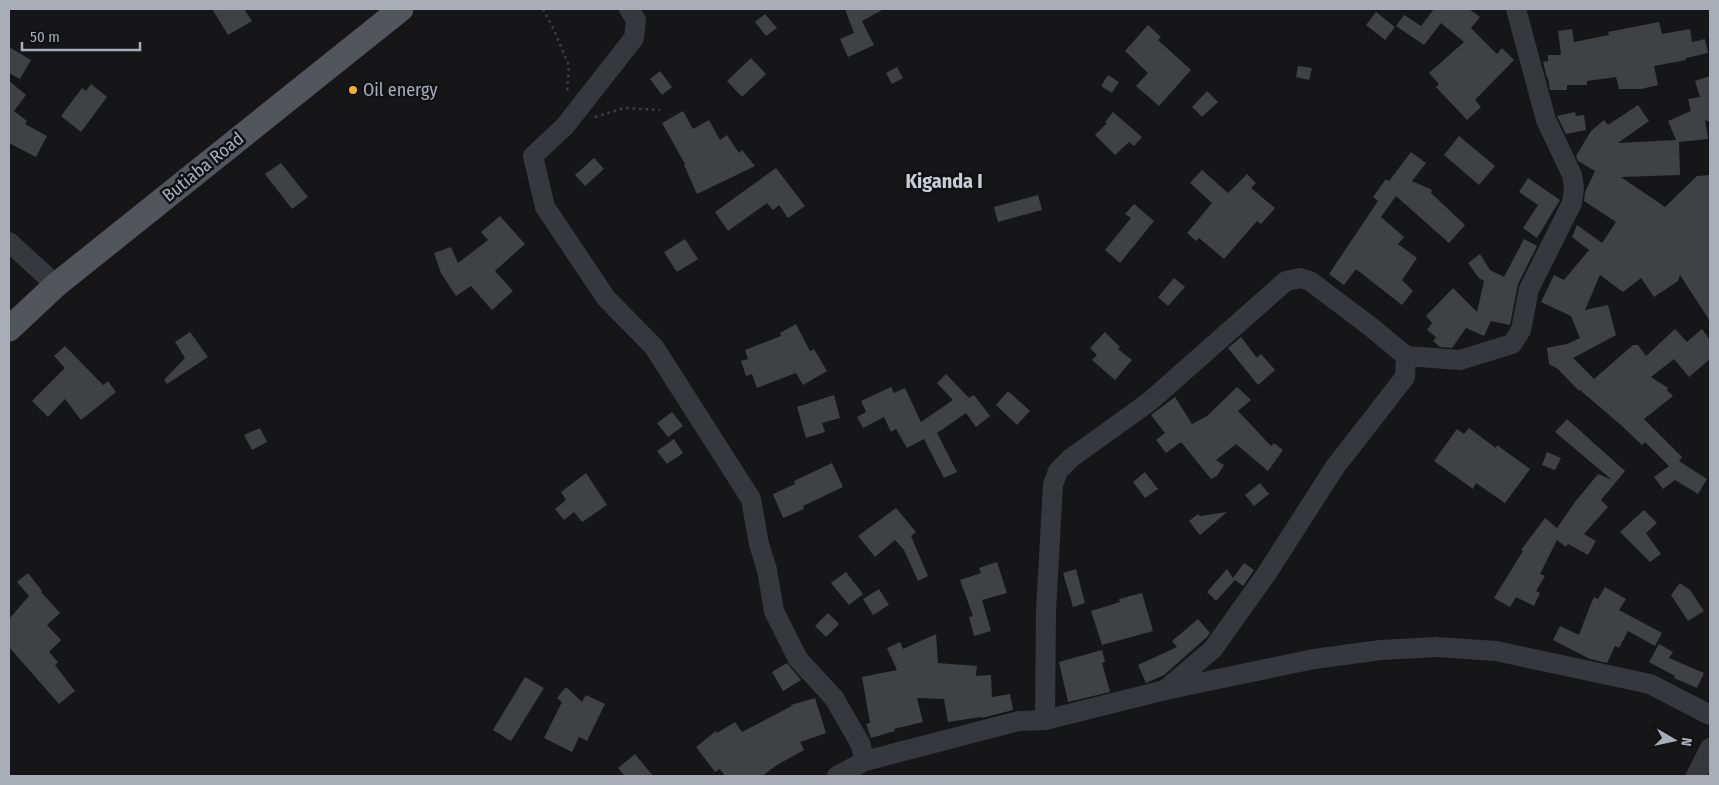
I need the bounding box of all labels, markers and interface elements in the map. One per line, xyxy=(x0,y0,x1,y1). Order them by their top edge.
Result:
scale bar xyxy=(22,20,140,52)
text: 50 m xyxy=(30,28,60,46)
place label: Oil energy xyxy=(363,79,438,101)
marker: Oil energy xyxy=(347,84,359,96)
street label: Butiaba Road xyxy=(158,128,248,206)
district label: Kiganda I xyxy=(905,169,983,193)
north arrow xyxy=(1649,715,1699,765)
text: N xyxy=(1677,736,1695,747)

